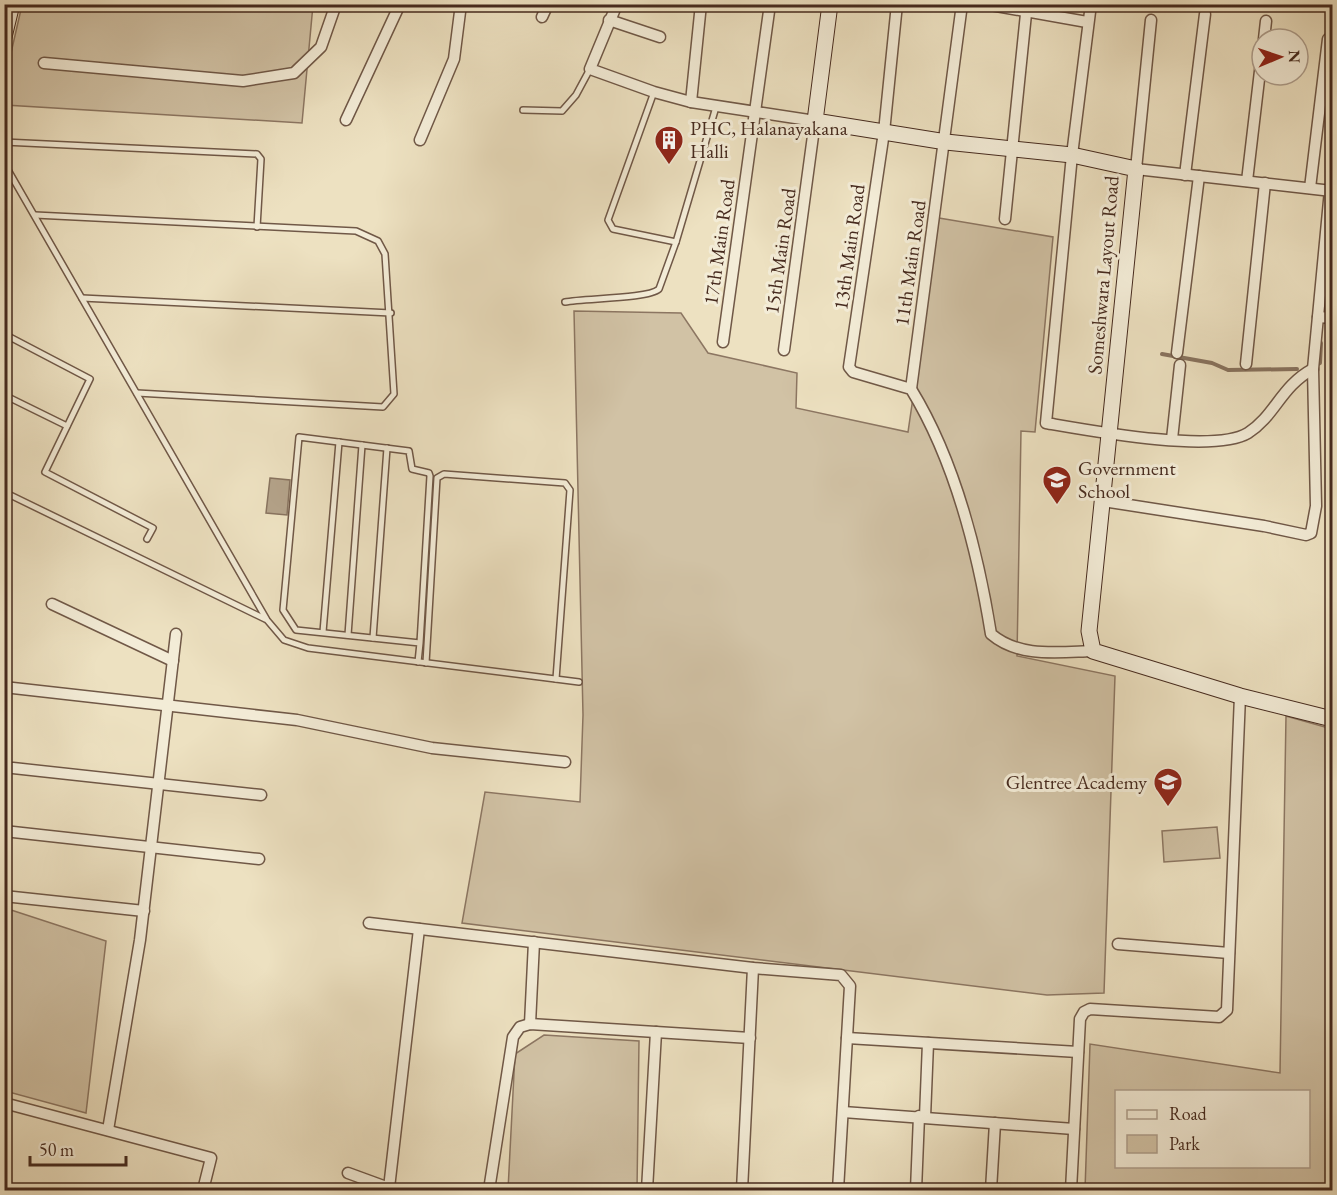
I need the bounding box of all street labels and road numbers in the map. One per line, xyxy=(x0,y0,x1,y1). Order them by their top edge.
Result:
street label: Someshwara Layout Road xyxy=(1081,174,1125,375)
street label: 17th Main Road xyxy=(697,177,741,307)
street label: 13th Main Road xyxy=(827,182,871,312)
street label: 15th Main Road xyxy=(758,186,802,316)
street label: 11th Main Road xyxy=(888,198,932,328)

